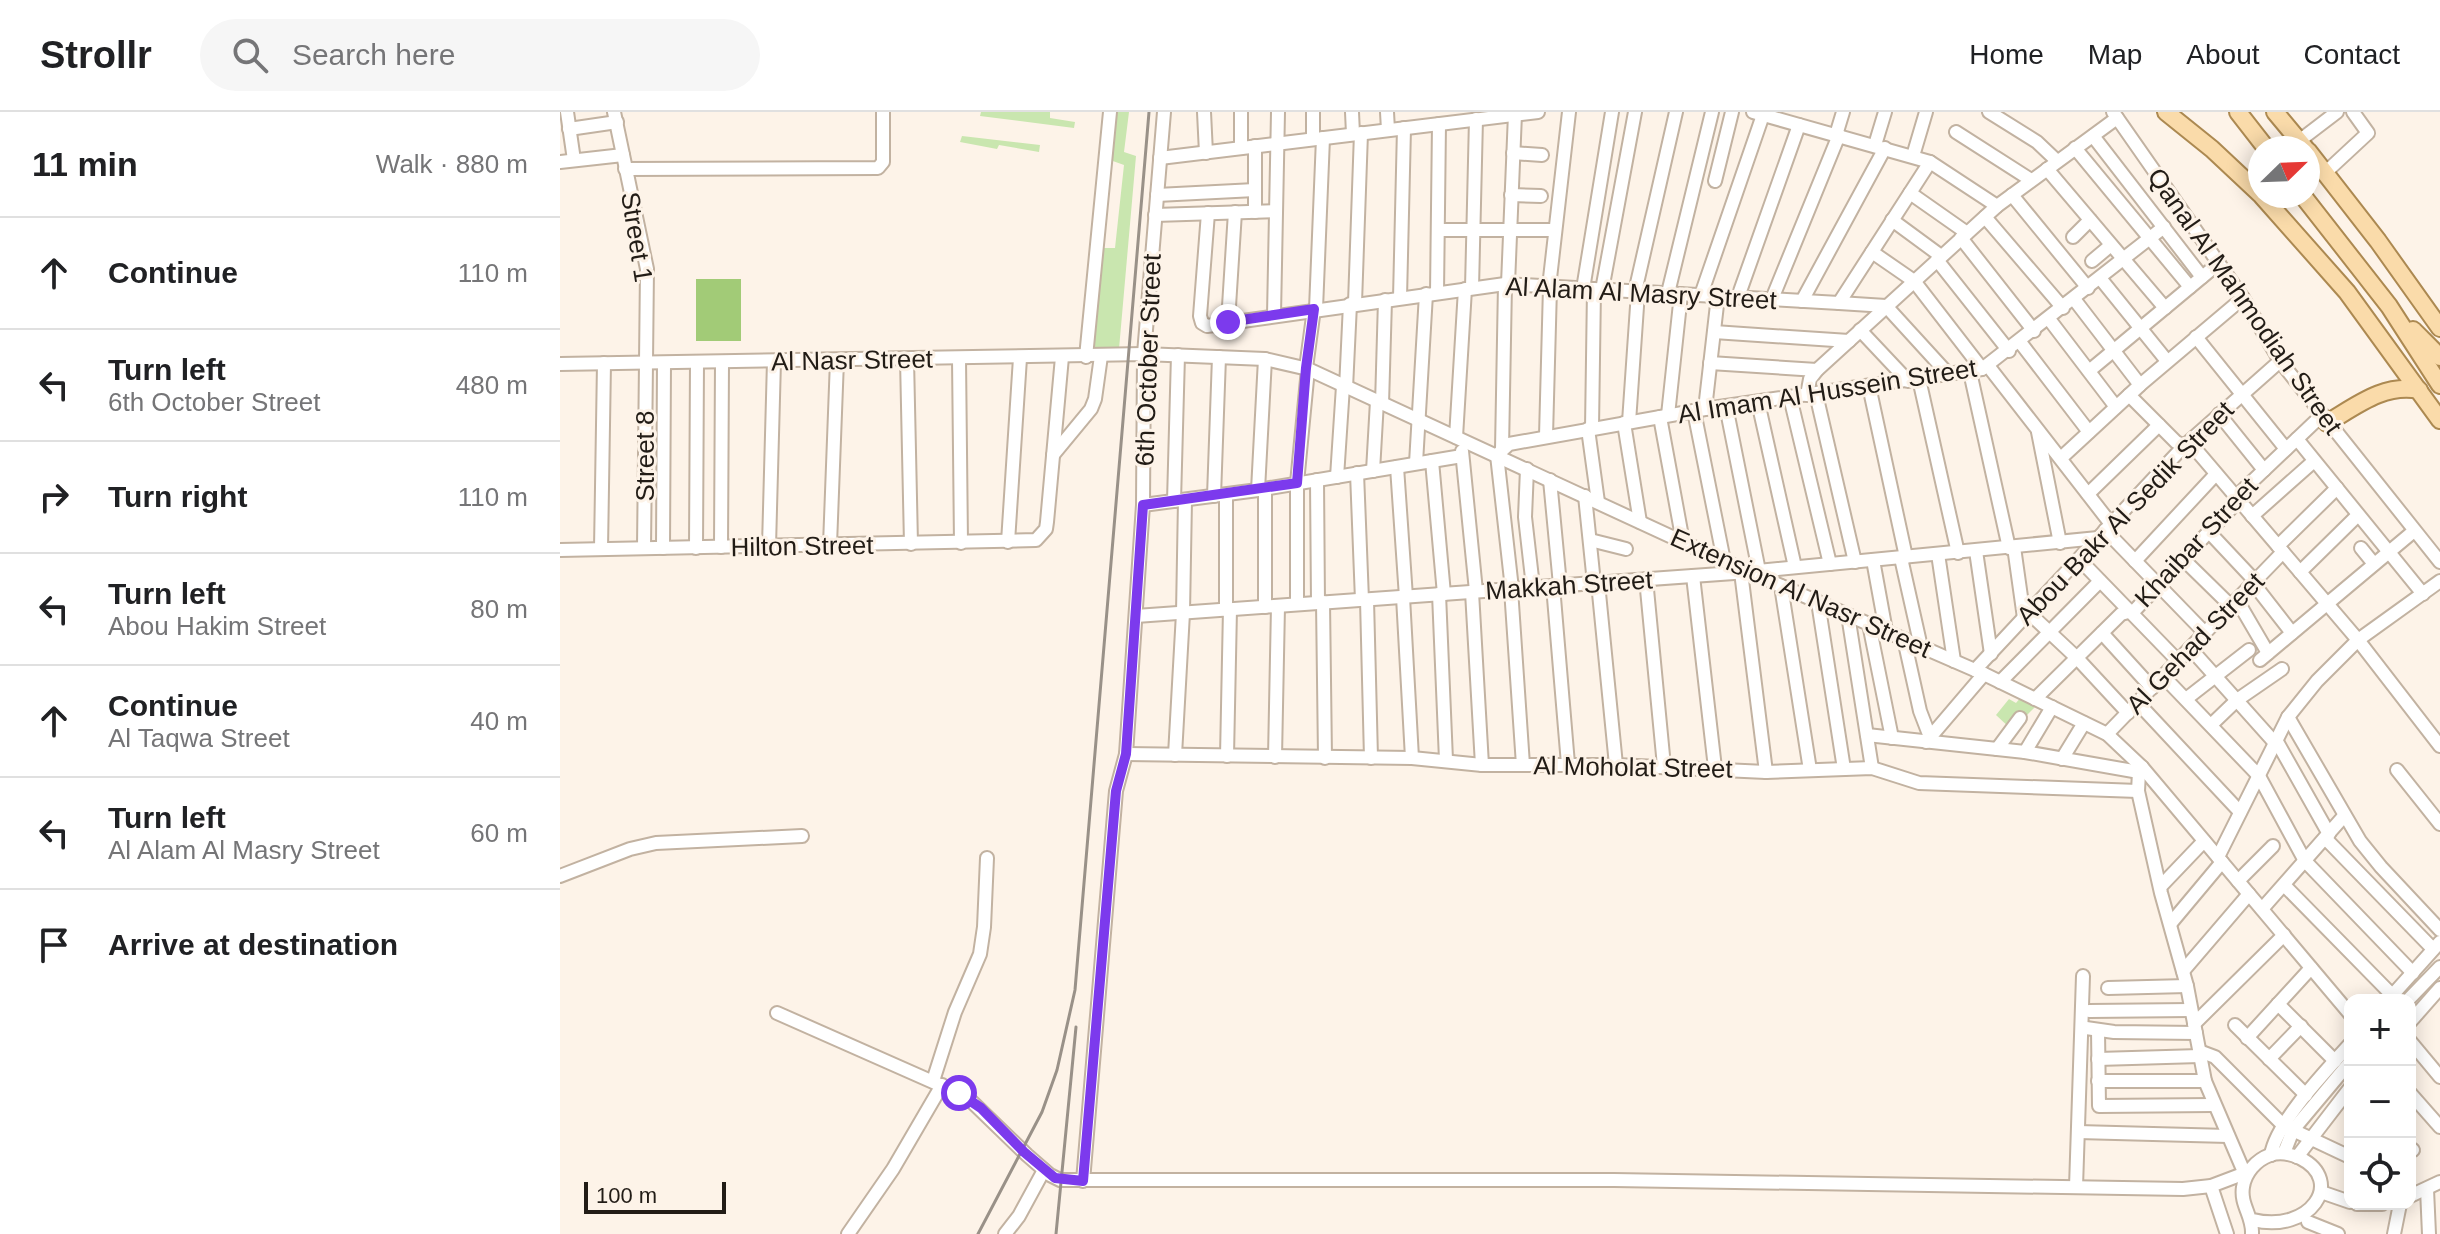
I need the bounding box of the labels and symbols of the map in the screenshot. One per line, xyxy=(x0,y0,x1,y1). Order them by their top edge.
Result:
north arrow xyxy=(2248,136,2320,208)
street label: Qanal Al Mahmodiah Street xyxy=(2142,162,2349,440)
street label: Street 1 xyxy=(615,190,659,284)
street label: 6th October Street xyxy=(1129,253,1167,467)
street label: Al Alam Al Masry Street xyxy=(1505,271,1778,315)
route end xyxy=(1210,304,1246,340)
street label: Al Nasr Street xyxy=(771,344,934,376)
street label: Al Imam Al Hussein Street xyxy=(1676,352,1979,429)
street label: Abou Bakr Al Sedik Street xyxy=(2010,394,2240,631)
street label: Street 8 xyxy=(630,410,660,502)
street label: Khaibar Street xyxy=(2128,470,2264,613)
street label: Extension Al Nasr Street xyxy=(1666,522,1937,664)
street label: Hilton Street xyxy=(730,530,875,562)
street label: Makkah Street xyxy=(1484,564,1654,606)
street label: Al Gehad Street xyxy=(2120,565,2271,720)
street label: Al Moholat Street xyxy=(1533,750,1734,784)
route start xyxy=(941,1075,977,1111)
scale bar xyxy=(584,1178,726,1214)

